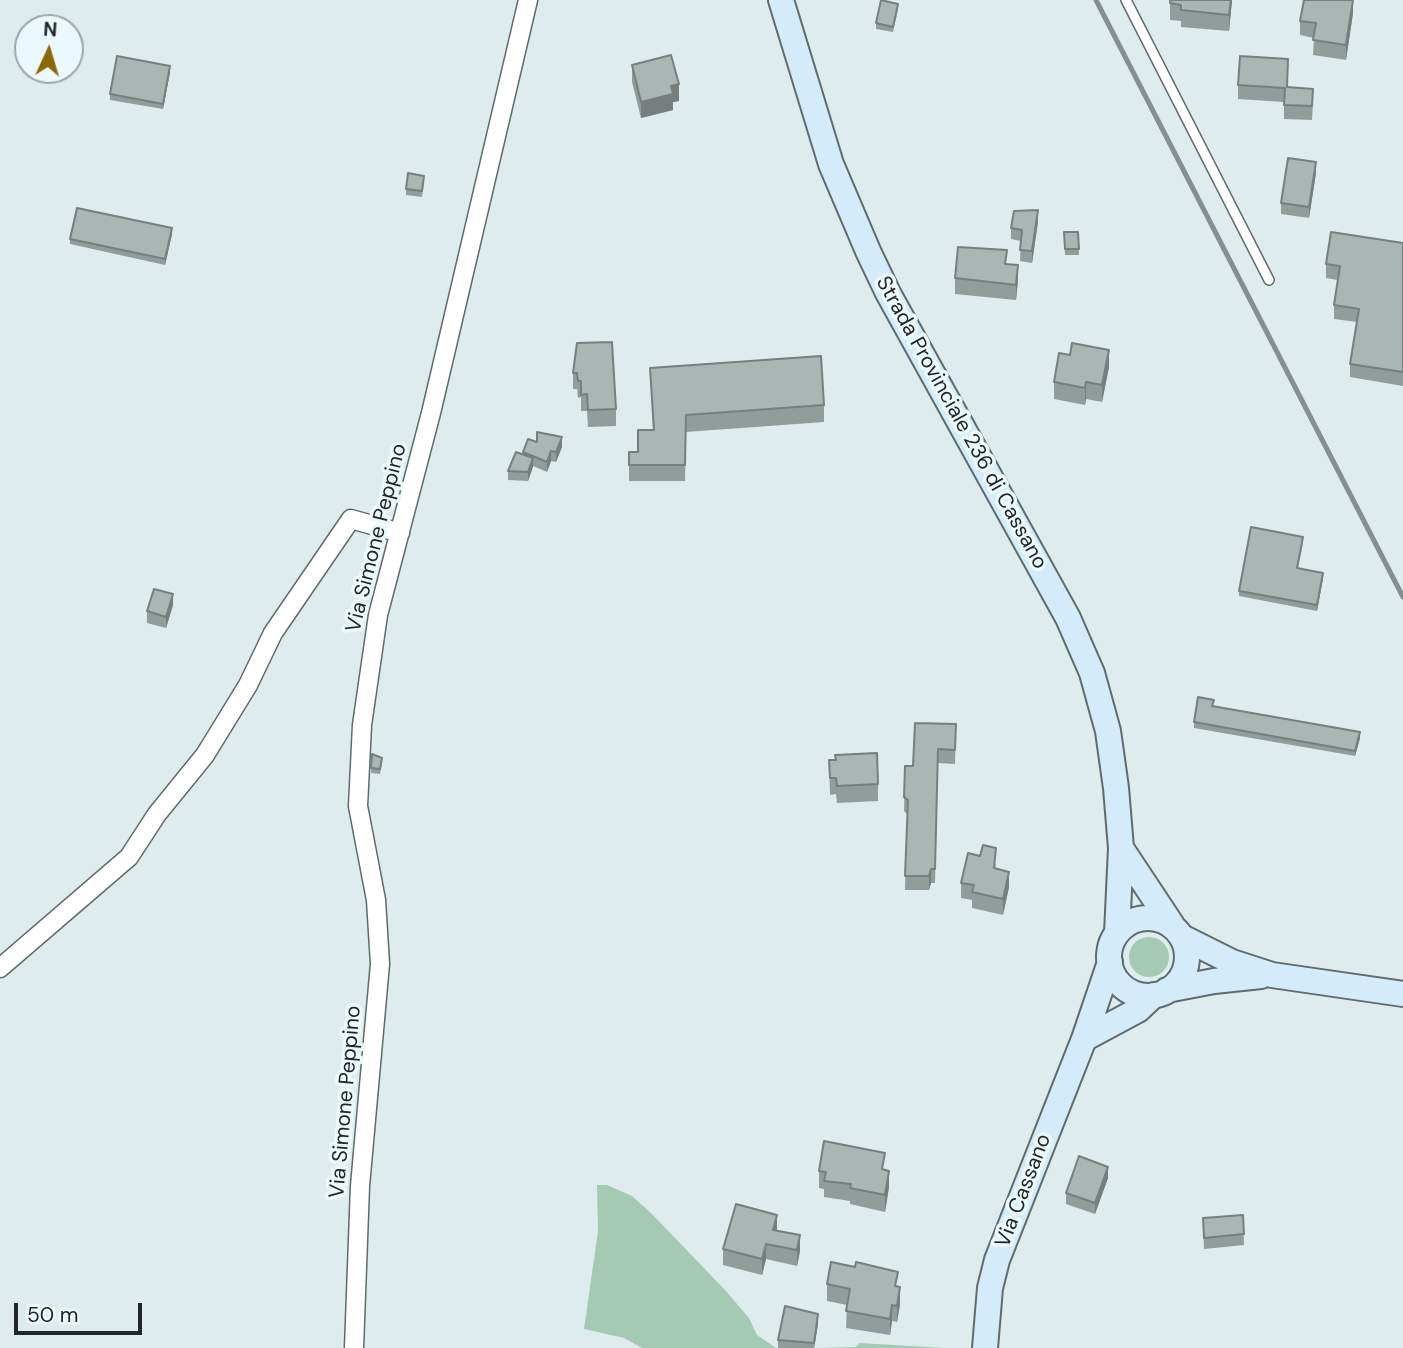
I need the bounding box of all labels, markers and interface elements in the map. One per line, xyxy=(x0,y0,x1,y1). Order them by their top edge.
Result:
north arrow xyxy=(14,14,84,84)
text: N xyxy=(43,17,58,42)
street label: Strada Provinciale 236 di Cassano xyxy=(870,272,1052,574)
street label: Via Simone Peppino xyxy=(341,441,413,635)
street label: Via Simone Peppino xyxy=(325,1005,367,1199)
street label: Via Cassano xyxy=(991,1131,1057,1251)
scale bar xyxy=(18,1288,145,1332)
text: 50 m xyxy=(27,1301,78,1329)

